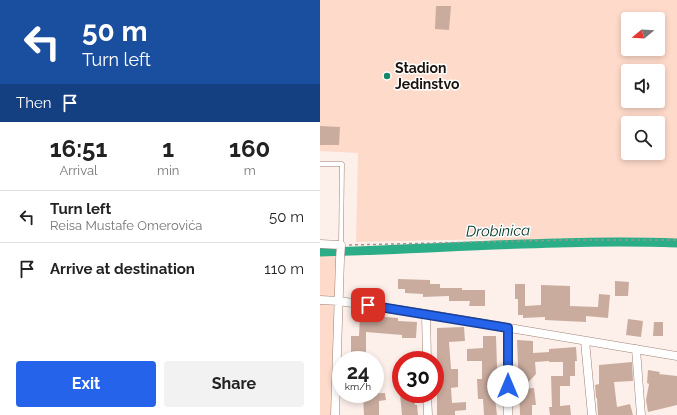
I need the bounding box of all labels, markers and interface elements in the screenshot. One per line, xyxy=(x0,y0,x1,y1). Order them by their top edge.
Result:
north arrow xyxy=(621,12,665,56)
map controls xyxy=(621,12,665,160)
text: 50 m xyxy=(82,15,148,48)
icon: left xyxy=(16,16,68,68)
text: Turn left xyxy=(82,49,151,70)
place label: Stadion Jedinstvo xyxy=(395,60,460,92)
button: sound xyxy=(621,64,665,108)
marker: Stadion Jedinstvo xyxy=(382,71,392,81)
icon: arrive xyxy=(59,92,81,114)
text: Then xyxy=(16,94,51,112)
button: search xyxy=(621,116,665,160)
text: 16:51 xyxy=(50,134,107,163)
text: 1 xyxy=(162,134,174,163)
text: 160 xyxy=(229,134,270,163)
text: Arrival xyxy=(59,163,98,178)
text: min xyxy=(157,163,179,178)
text: m xyxy=(244,163,256,178)
text: Turn left xyxy=(50,200,111,218)
icon: left xyxy=(16,206,38,228)
text: 50 m xyxy=(269,208,304,226)
text: Reisa Mustafe Omerovića xyxy=(50,218,202,233)
water label: Drobinica xyxy=(466,221,530,241)
icon: arrive xyxy=(16,258,38,280)
text: Arrive at destination xyxy=(50,260,195,278)
text: 110 m xyxy=(264,260,304,278)
pin xyxy=(351,288,385,322)
icon: arrive xyxy=(357,294,379,316)
speed limit sign: 30 xyxy=(392,351,444,403)
text: 24 xyxy=(347,360,369,384)
button: Exit xyxy=(16,361,156,407)
button: Share xyxy=(164,361,304,407)
position arrow xyxy=(487,365,529,407)
text: km/h xyxy=(345,381,371,392)

